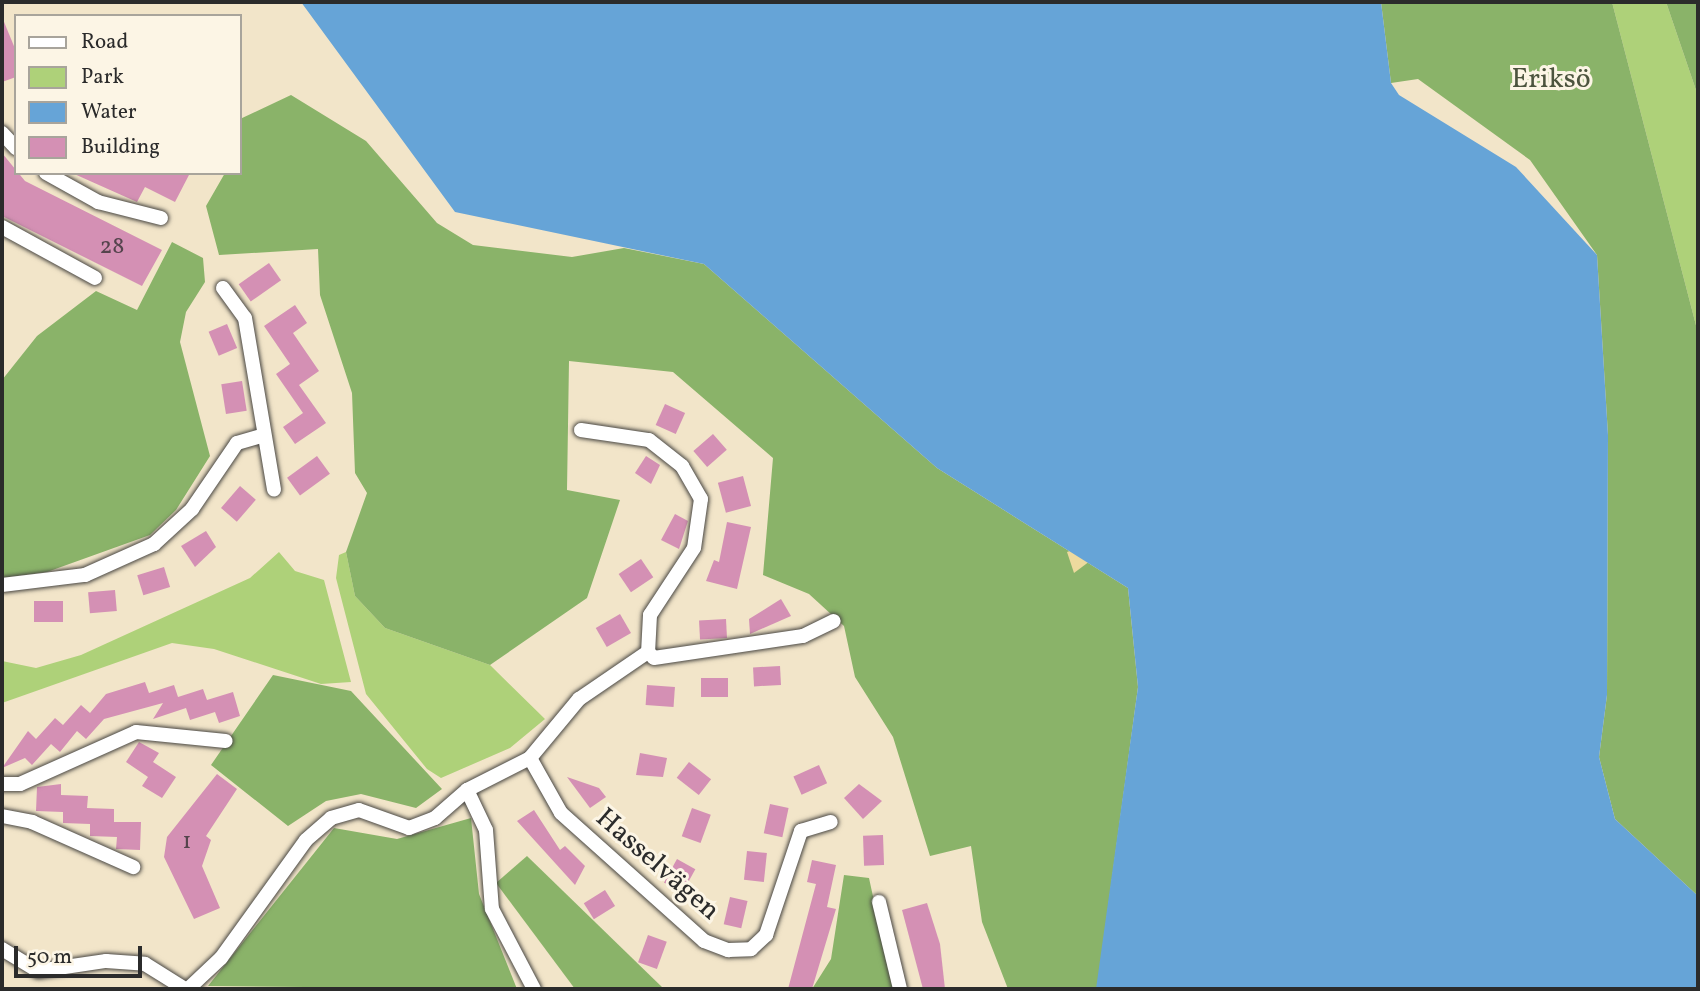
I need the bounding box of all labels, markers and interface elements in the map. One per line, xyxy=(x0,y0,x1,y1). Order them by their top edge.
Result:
legend xyxy=(14,14,242,175)
text: Road xyxy=(81,28,128,57)
text: Park xyxy=(81,63,124,92)
park label: Eriksö xyxy=(1511,63,1591,97)
text: Water xyxy=(81,98,137,127)
text: Building xyxy=(81,133,160,162)
house number: 28 xyxy=(99,234,125,262)
street label: Hasselvägen xyxy=(588,802,726,928)
house number: 1 xyxy=(182,829,192,857)
scale bar xyxy=(18,932,145,976)
text: 50 m xyxy=(27,943,72,972)

